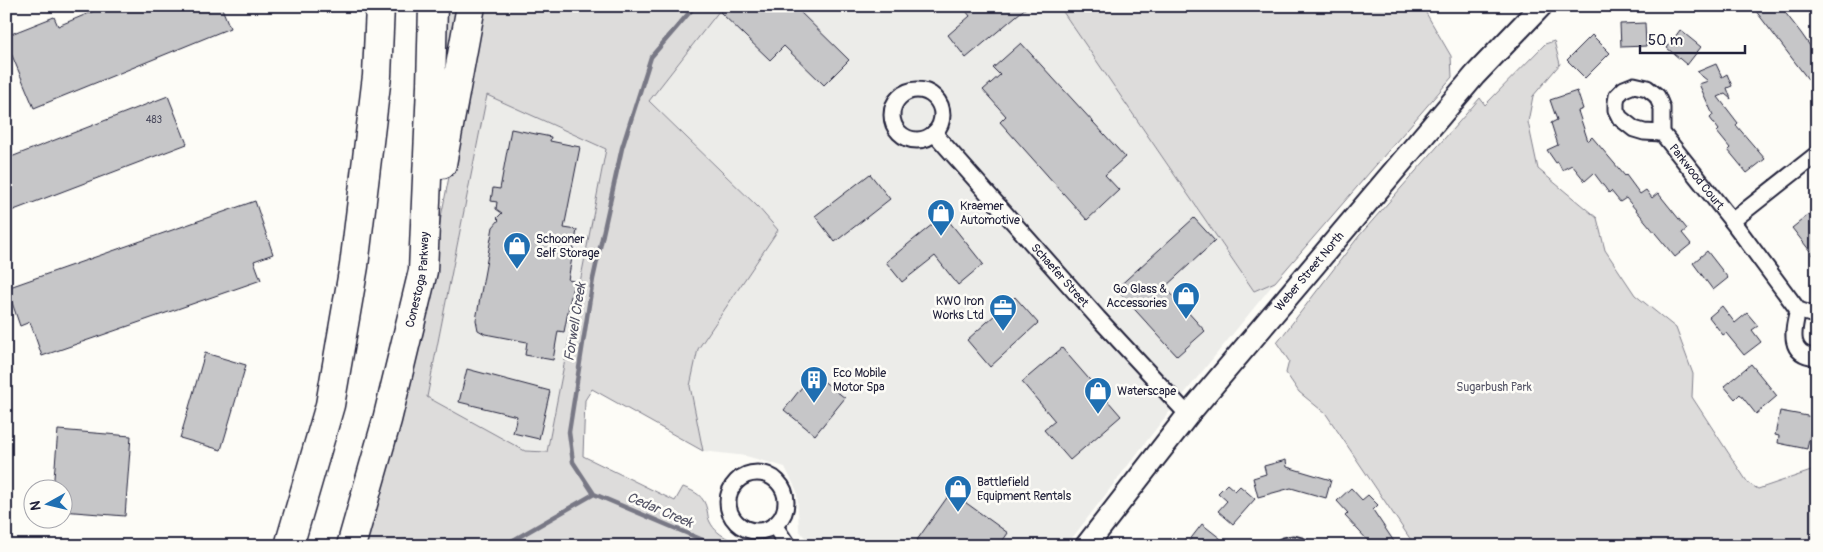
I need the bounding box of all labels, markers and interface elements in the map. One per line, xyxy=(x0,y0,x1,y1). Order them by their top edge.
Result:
scale bar xyxy=(1640,22,1746,54)
text: 50 m xyxy=(1648,31,1683,50)
house number: 483 xyxy=(146,114,163,126)
street label: Parkwood Court xyxy=(1666,141,1728,213)
shop icon: Kraemer Automotive xyxy=(926,198,956,237)
place label: Kraemer Automotive xyxy=(960,199,1020,228)
street label: Weber Street North xyxy=(1271,228,1347,314)
street label: Conestoga Parkway xyxy=(402,231,432,329)
shop icon: Schooner Self Storage xyxy=(502,231,532,270)
place label: Schooner Self Storage xyxy=(536,232,599,261)
street label: Schaefer Street xyxy=(1028,240,1092,310)
water label: Forwell Creek xyxy=(560,280,590,362)
shop icon: Go Glass & Accessories xyxy=(1171,281,1201,320)
place label: Go Glass & Accessories xyxy=(1106,282,1168,311)
office icon: KWO Iron Works Ltd xyxy=(988,293,1018,332)
place label: KWO Iron Works Ltd xyxy=(933,294,984,323)
building icon: Eco Mobile Motor Spa xyxy=(799,365,829,404)
place label: Eco Mobile Motor Spa xyxy=(833,366,886,395)
shop icon: Waterscape xyxy=(1083,376,1113,415)
park label: Sugarbush Park xyxy=(1456,380,1532,395)
place label: Waterscape xyxy=(1117,384,1176,399)
shop icon: Battlefield Equipment Rentals xyxy=(943,474,973,513)
place label: Battlefield Equipment Rentals xyxy=(977,475,1072,504)
north arrow xyxy=(22,480,72,530)
water label: Cedar Creek xyxy=(624,489,697,532)
text: N xyxy=(27,500,45,512)

